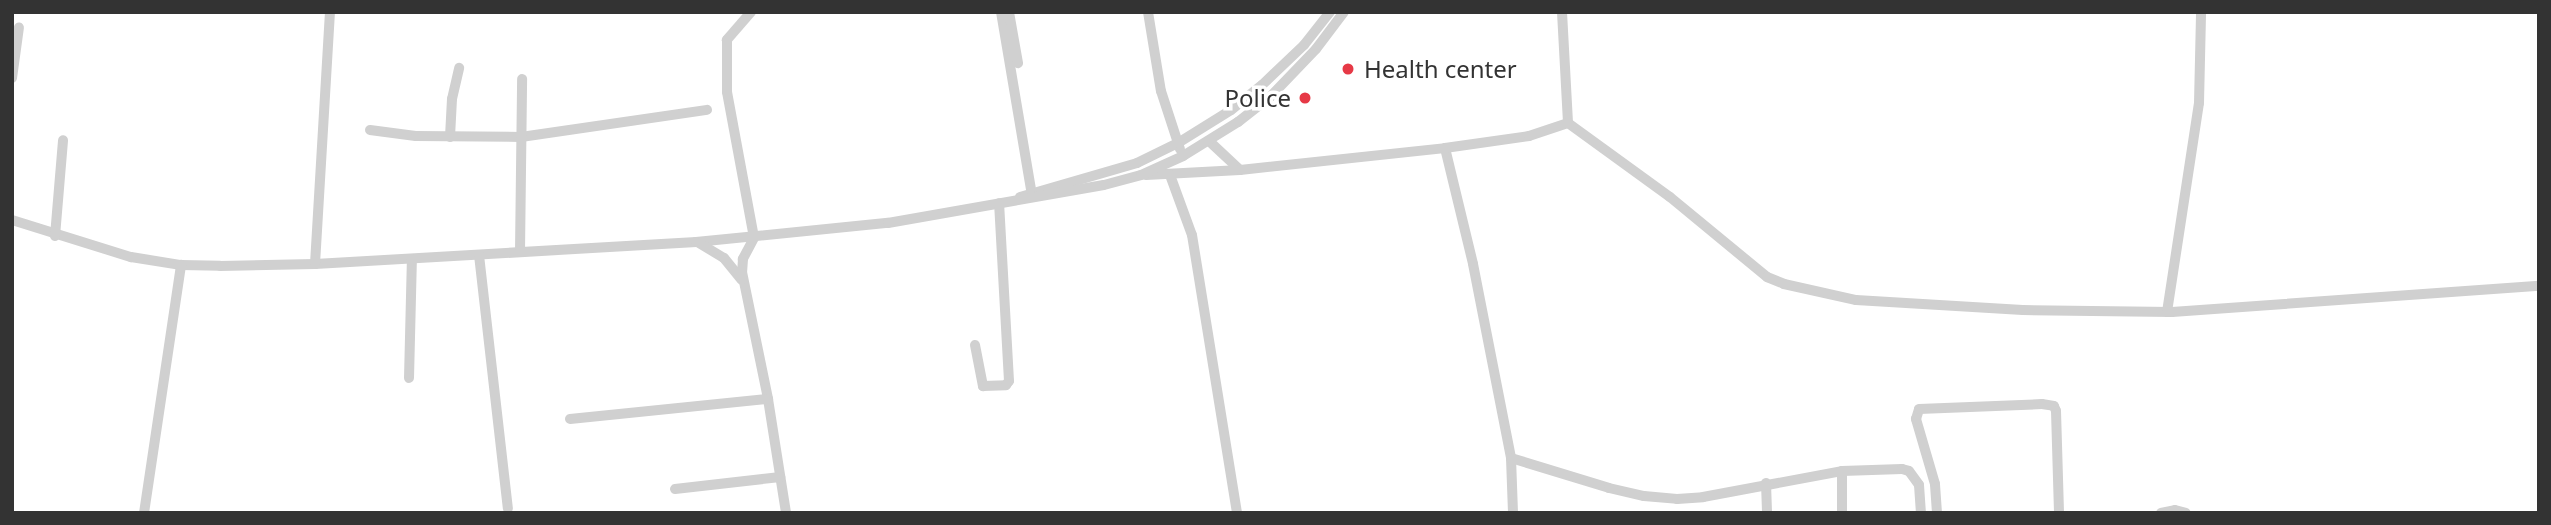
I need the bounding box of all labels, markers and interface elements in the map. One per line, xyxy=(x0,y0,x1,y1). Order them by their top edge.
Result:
place label: Health center xyxy=(1364,55,1517,83)
marker: Health center xyxy=(1338,59,1358,79)
place label: Police xyxy=(1225,84,1291,112)
marker: Police xyxy=(1297,90,1313,106)

